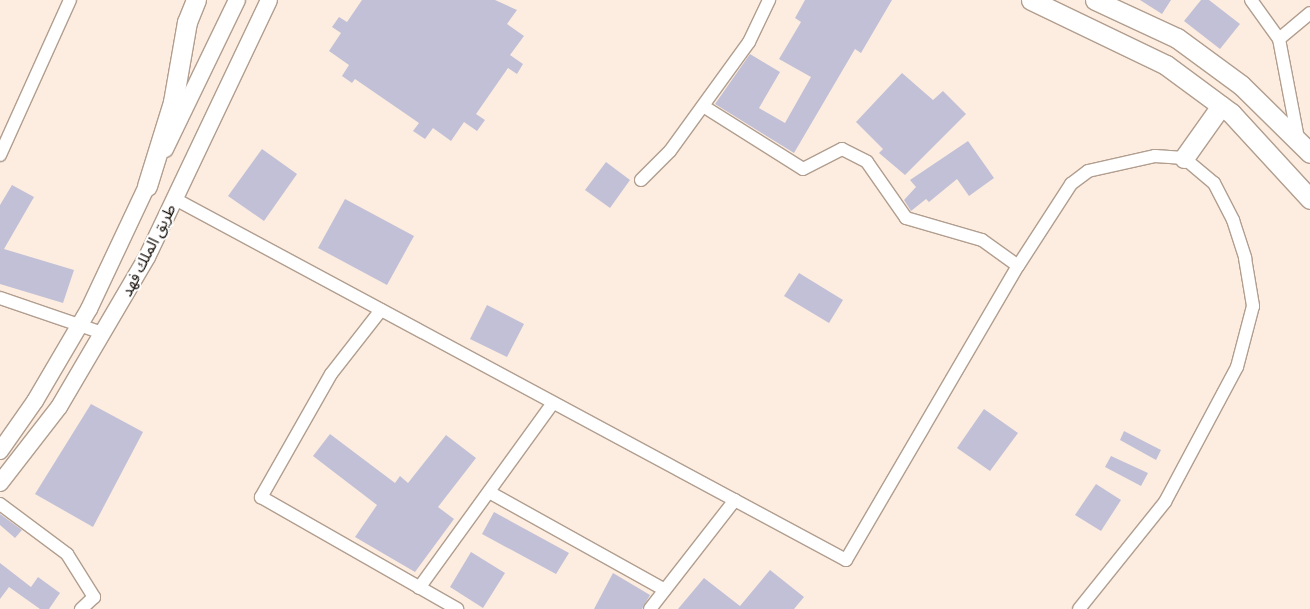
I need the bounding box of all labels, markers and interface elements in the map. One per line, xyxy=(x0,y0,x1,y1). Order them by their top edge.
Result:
street label: طريق الملك فهد xyxy=(116,200,180,300)

